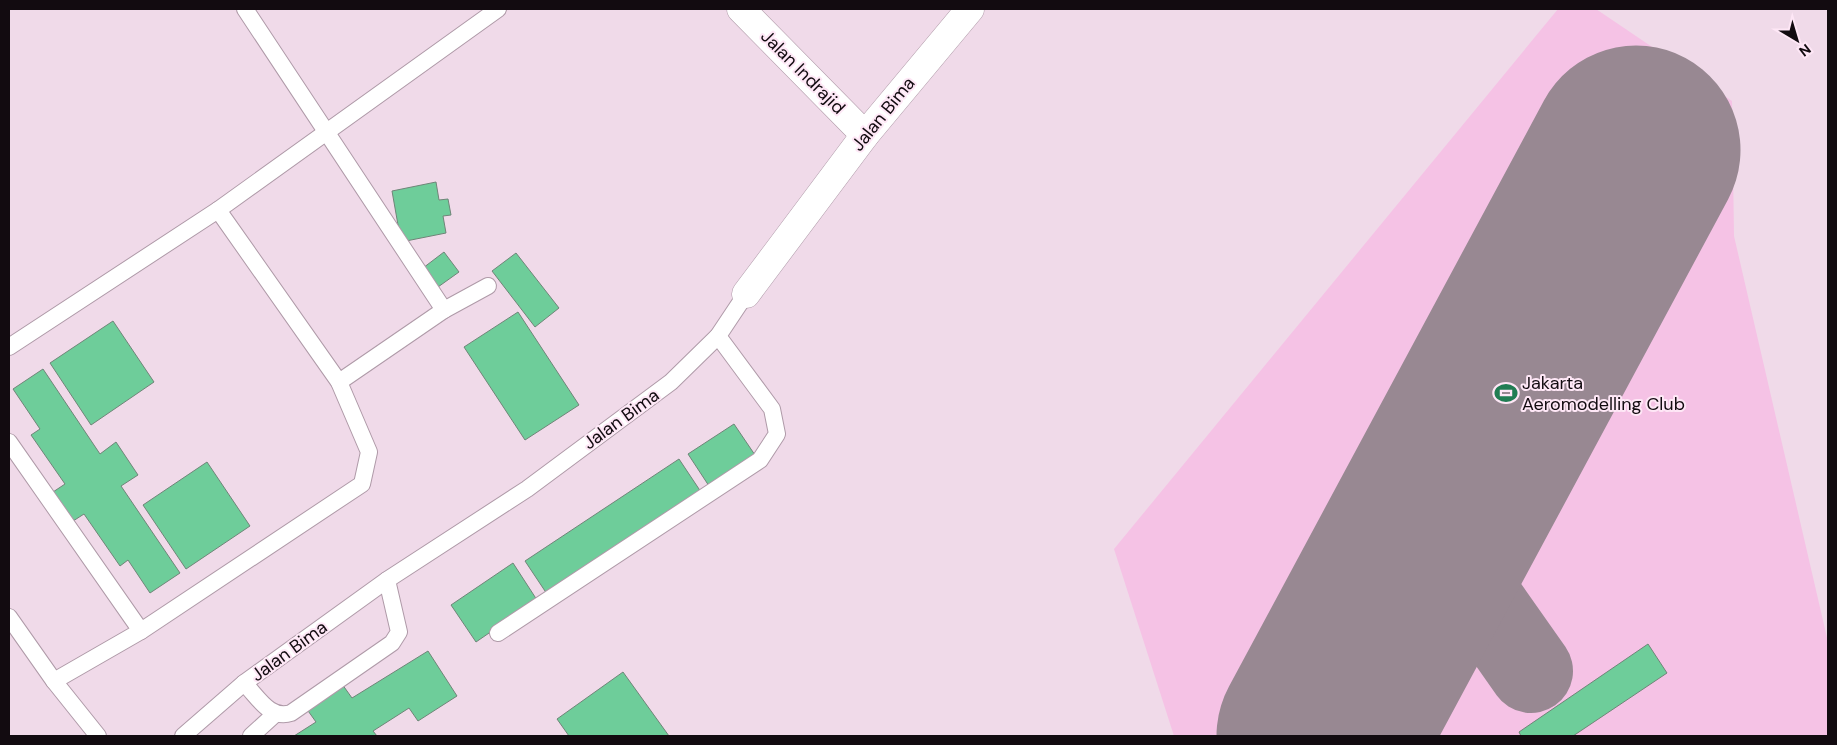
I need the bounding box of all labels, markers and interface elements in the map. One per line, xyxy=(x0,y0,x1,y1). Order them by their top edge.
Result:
north arrow xyxy=(1772,15,1822,65)
street label: Jalan Indrajid xyxy=(756,25,850,119)
text: N xyxy=(1795,40,1815,60)
street label: Jalan Bima xyxy=(846,72,920,156)
place label: Jakarta Aeromodelling Club xyxy=(1522,371,1685,416)
sports icon: Jakarta Aeromodelling Club xyxy=(1493,380,1519,406)
street label: Jalan Bima xyxy=(578,383,664,455)
street label: Jalan Bima xyxy=(246,615,332,687)

